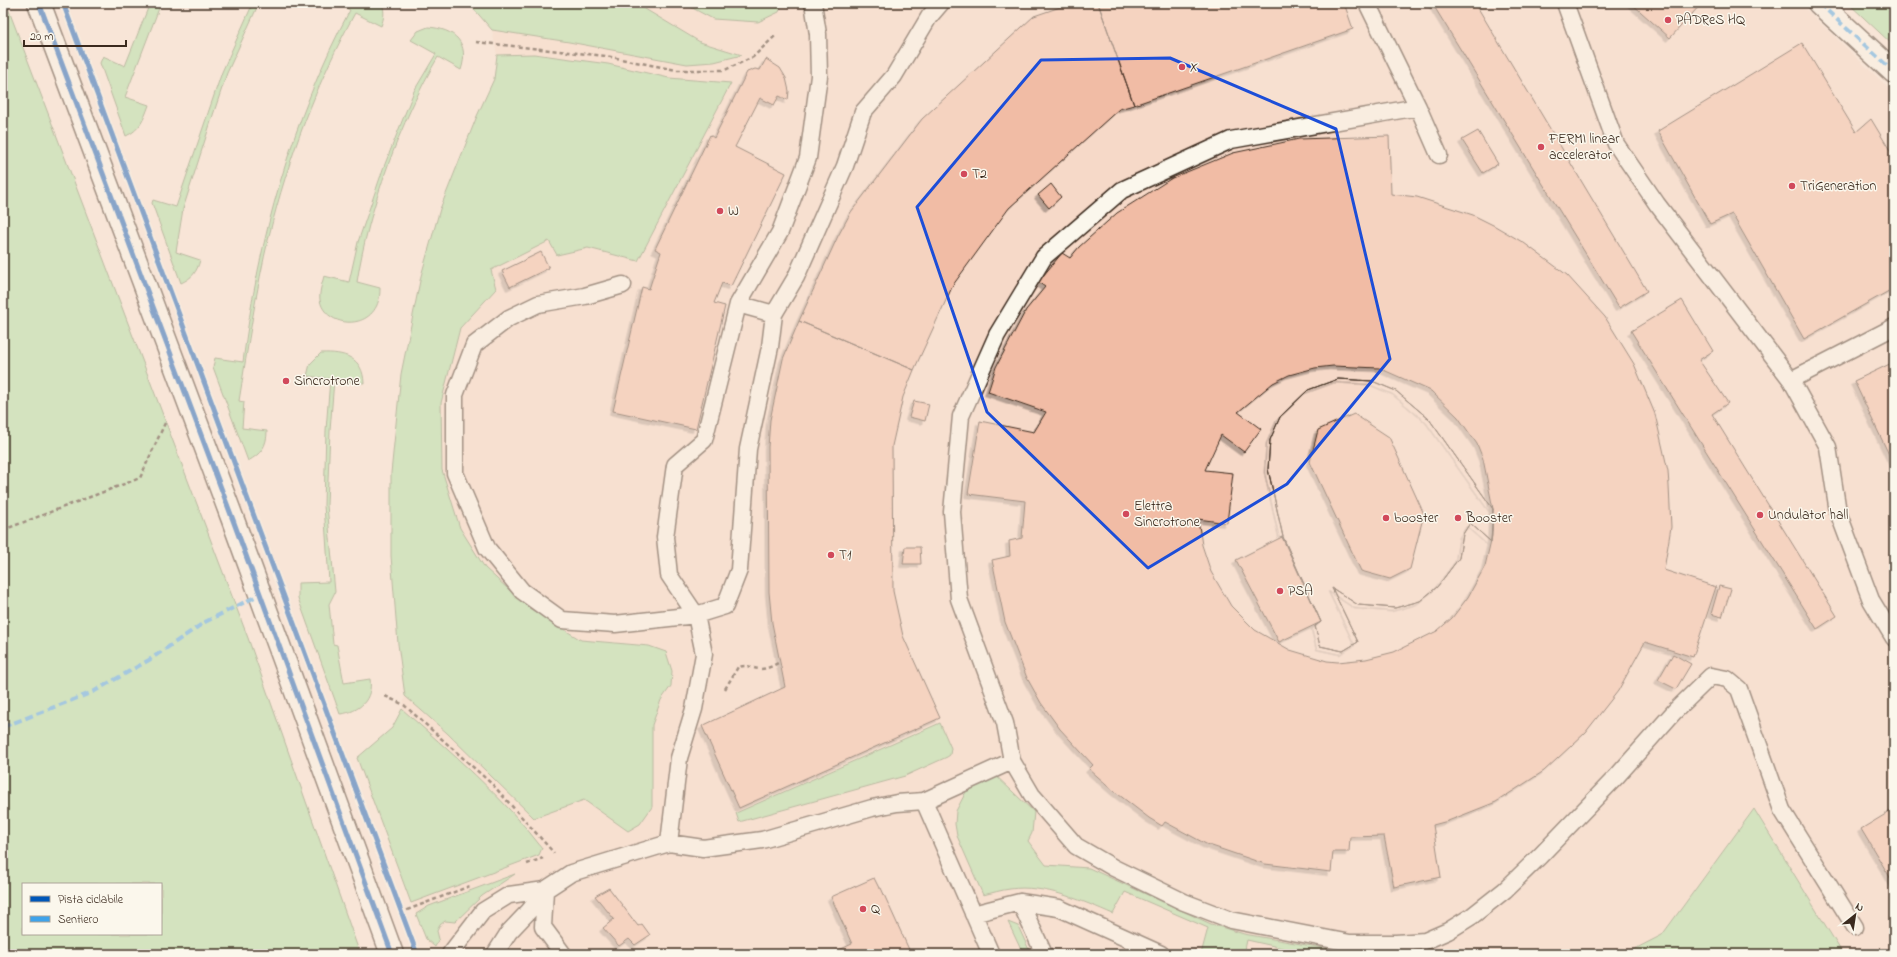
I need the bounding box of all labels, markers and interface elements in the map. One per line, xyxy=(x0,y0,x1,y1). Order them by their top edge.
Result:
place label: PADReS HQ xyxy=(1676,10,1746,31)
marker: PADReS HQ xyxy=(1663,15,1673,25)
scale bar xyxy=(24,22,126,48)
text: 20 m xyxy=(30,28,53,46)
place label: X xyxy=(1190,57,1198,78)
marker: X xyxy=(1177,62,1187,72)
place label: FERMI linear accelerator xyxy=(1548,129,1620,166)
marker: FERMI linear accelerator xyxy=(1536,142,1546,152)
place label: T2 xyxy=(972,164,987,185)
marker: T2 xyxy=(959,169,969,179)
place label: TriGeneration xyxy=(1800,176,1877,197)
marker: TriGeneration xyxy=(1787,181,1797,191)
place label: W xyxy=(728,201,739,222)
marker: W xyxy=(715,206,725,216)
place label: Sincrotrone xyxy=(294,371,360,392)
marker: Sincrotrone xyxy=(281,376,291,386)
place label: Elettra Sincrotrone xyxy=(1134,496,1200,533)
place label: Undulator hall xyxy=(1768,505,1848,526)
place label: booster xyxy=(1394,508,1439,529)
place label: Booster xyxy=(1465,508,1513,529)
marker: Elettra Sincrotrone xyxy=(1121,509,1131,519)
marker: Undulator hall xyxy=(1755,510,1765,520)
marker: booster xyxy=(1381,513,1391,523)
marker: Booster xyxy=(1453,513,1463,523)
place label: T1 xyxy=(839,545,852,566)
marker: T1 xyxy=(826,550,836,560)
place label: PSA xyxy=(1288,581,1313,602)
marker: PSA xyxy=(1275,586,1285,596)
legend xyxy=(22,883,162,935)
text: Pista ciclabile xyxy=(58,891,124,909)
north arrow xyxy=(1835,895,1875,935)
text: N xyxy=(1852,898,1867,916)
place label: Q xyxy=(871,899,881,920)
marker: Q xyxy=(858,904,868,914)
text: Sentiero xyxy=(58,911,99,929)

